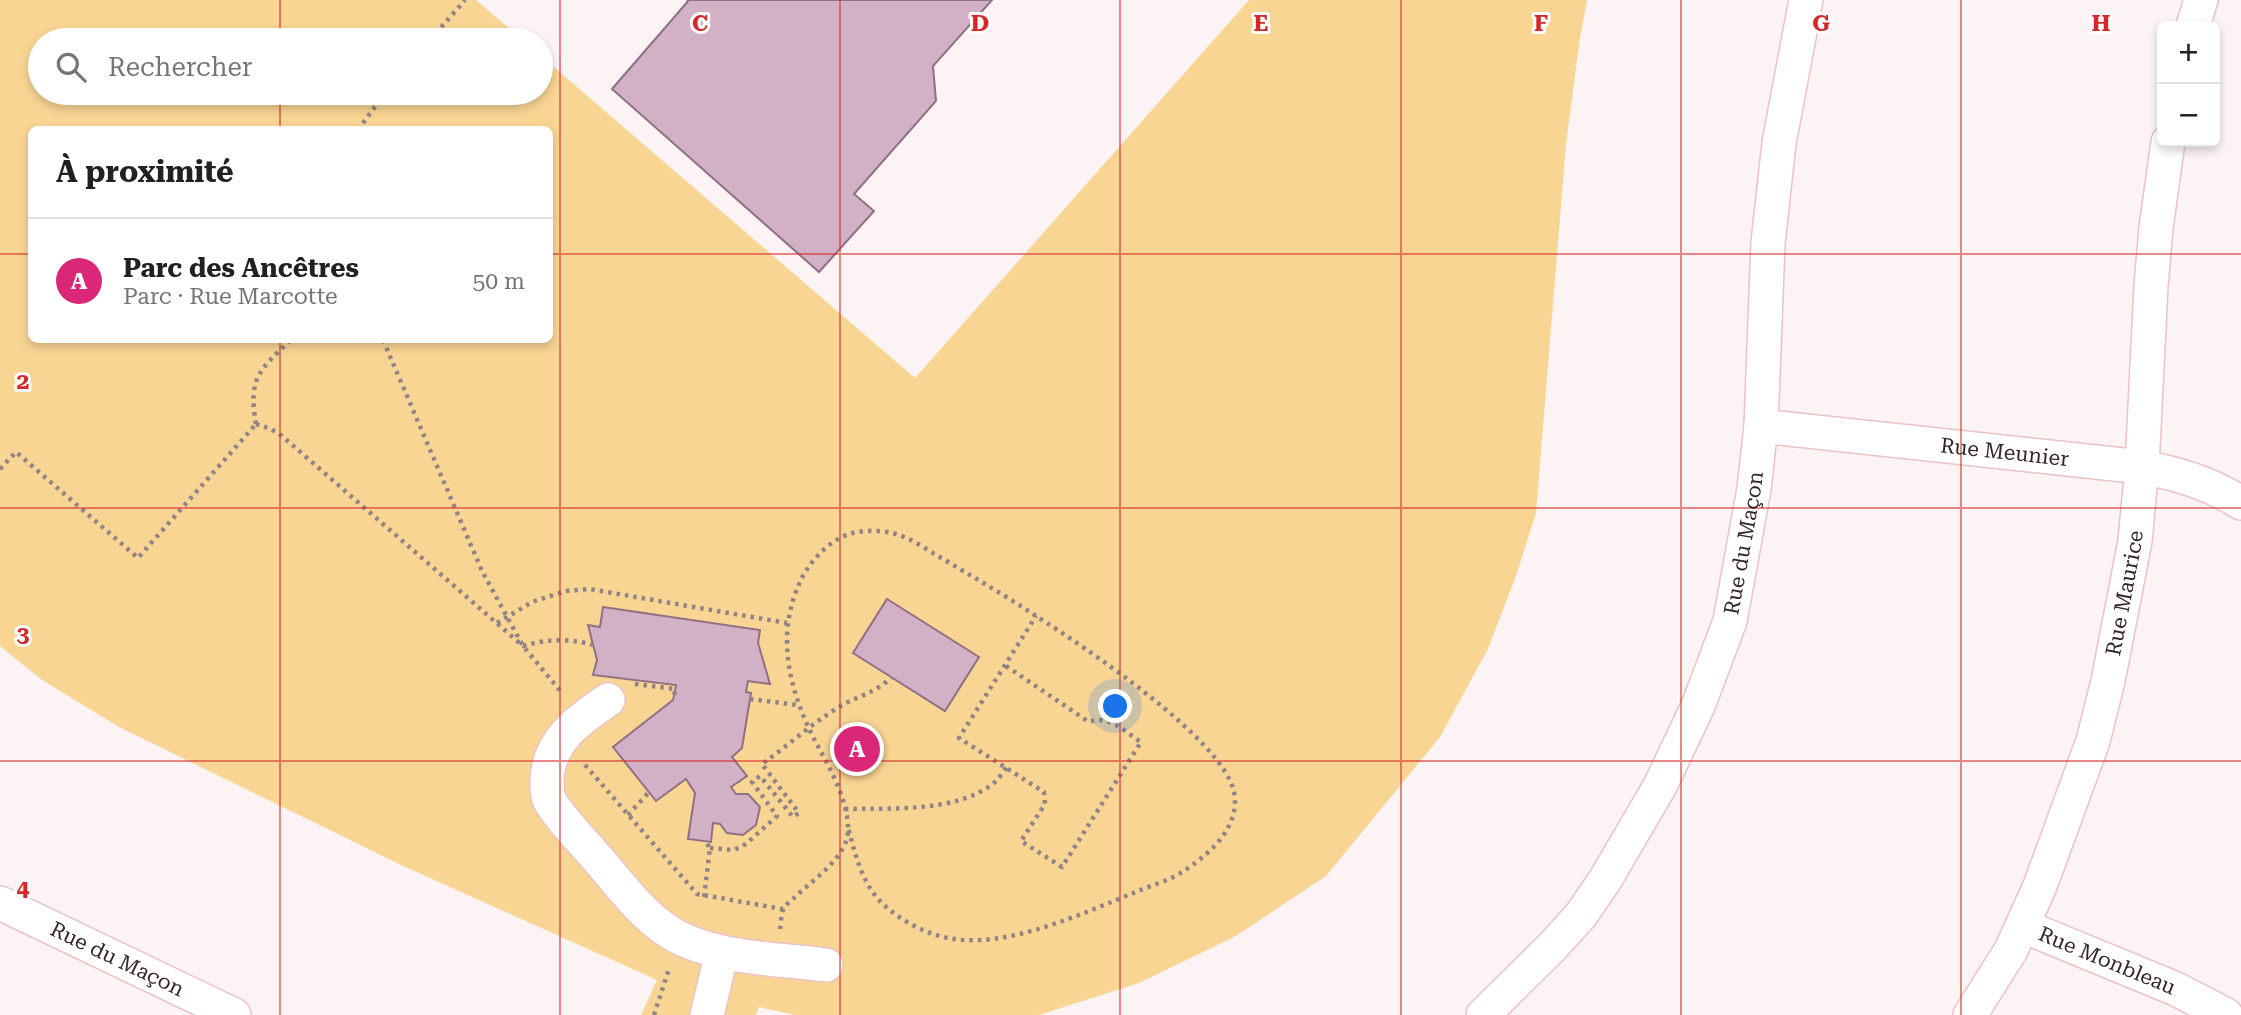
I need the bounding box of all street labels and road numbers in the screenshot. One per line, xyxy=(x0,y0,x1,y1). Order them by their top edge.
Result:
street label: Rue Meunier xyxy=(1939,433,2070,471)
street label: Rue du Maçon xyxy=(1719,470,1768,617)
street label: Rue Maurice xyxy=(2101,529,2148,658)
street label: Rue du Maçon xyxy=(47,917,188,1002)
street label: Rue Monbleau xyxy=(2035,922,2179,1000)

